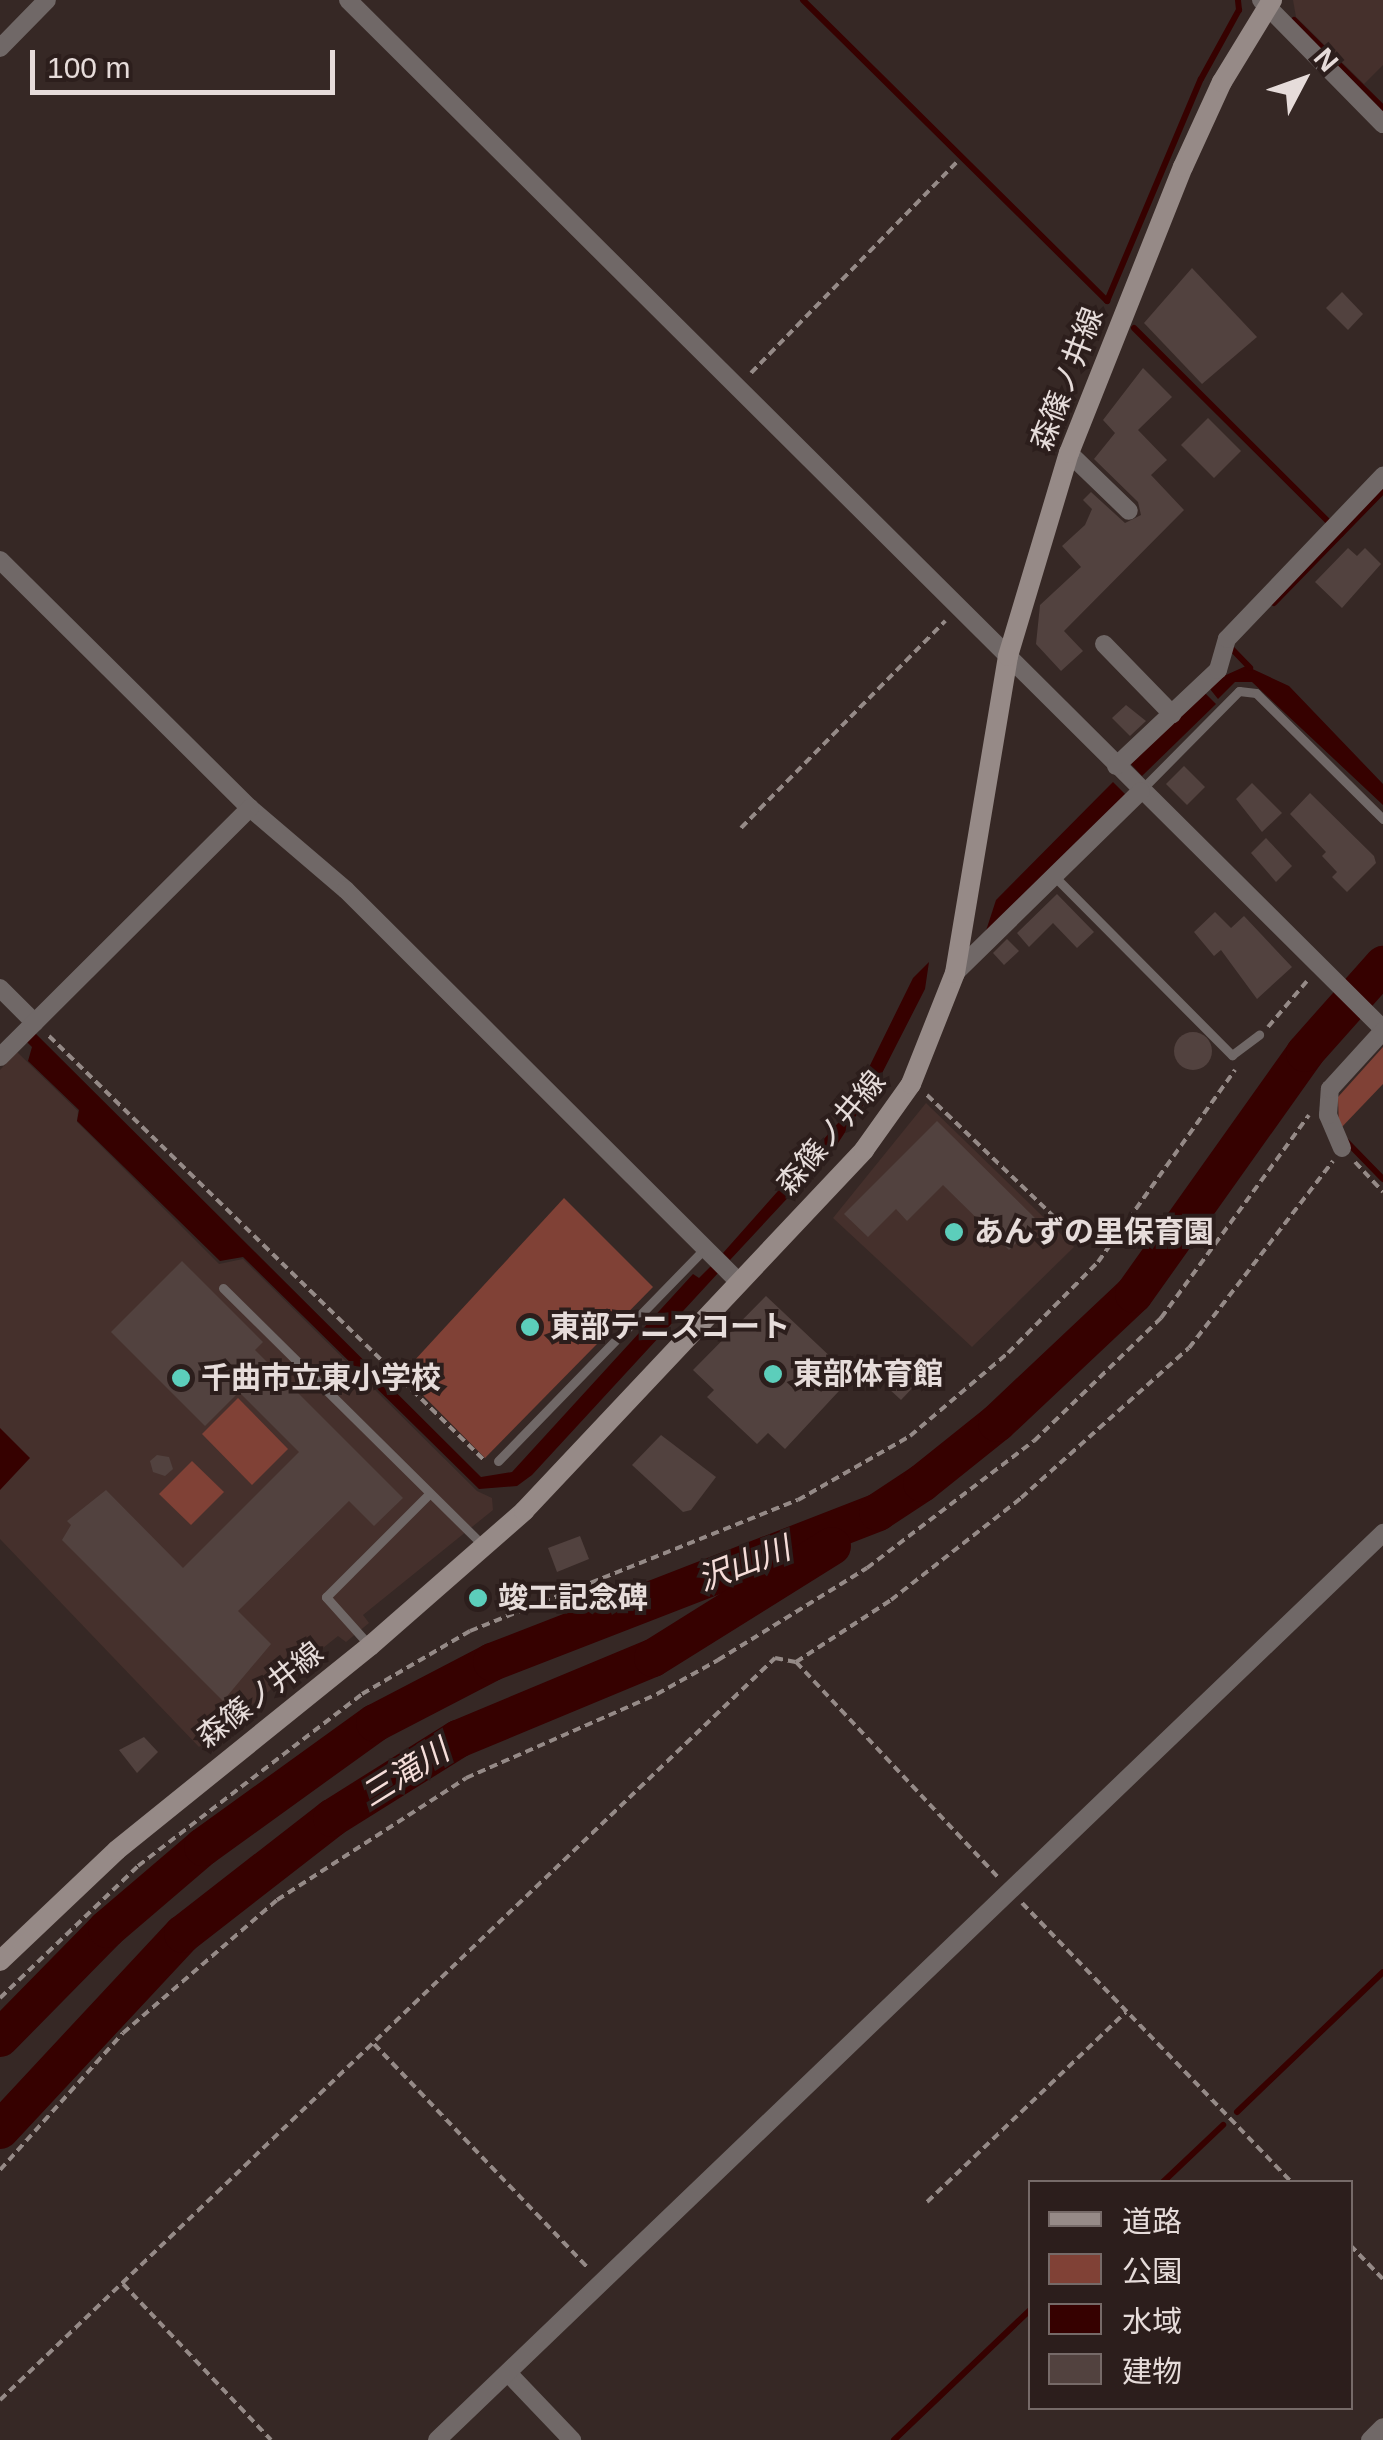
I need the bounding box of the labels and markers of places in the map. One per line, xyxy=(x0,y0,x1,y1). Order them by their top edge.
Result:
place label: あんずの里保育園 xyxy=(974,1214,1214,1250)
marker: あんずの里保育園 xyxy=(943,1221,965,1243)
place label: 東部テニスコート xyxy=(550,1309,790,1345)
marker: 東部テニスコート xyxy=(519,1316,541,1338)
place label: 東部体育館 xyxy=(793,1356,943,1392)
place label: 千曲市立東小学校 xyxy=(201,1360,441,1396)
marker: 東部体育館 xyxy=(762,1363,784,1385)
marker: 千曲市立東小学校 xyxy=(170,1367,192,1389)
place label: 竣工記念碑 xyxy=(498,1580,648,1616)
marker: 竣工記念碑 xyxy=(467,1587,489,1609)

